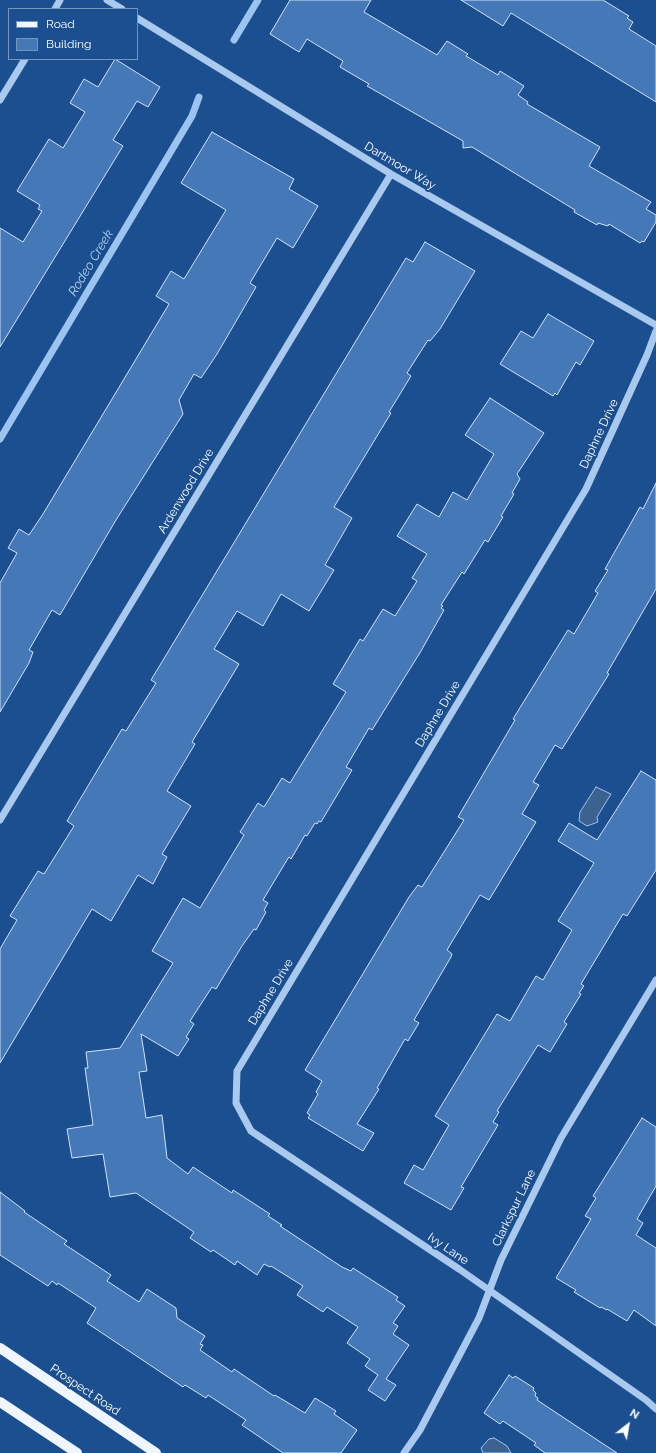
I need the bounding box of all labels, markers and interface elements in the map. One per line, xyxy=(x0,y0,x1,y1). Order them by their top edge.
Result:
legend xyxy=(8,8,138,60)
text: Road xyxy=(46,17,75,31)
text: Building xyxy=(46,37,92,51)
street label: Dartmoor Way xyxy=(362,139,438,193)
water label: Rodeo Creek xyxy=(65,227,117,299)
street label: Daphne Drive xyxy=(577,397,621,471)
street label: Ardenwood Drive xyxy=(155,446,217,536)
street label: Daphne Drive xyxy=(412,678,464,750)
street label: Daphne Drive xyxy=(245,956,297,1028)
street label: Clarkspur Lane xyxy=(489,1167,539,1249)
street label: Ivy Lane xyxy=(425,1230,471,1268)
street label: Prospect Road xyxy=(47,1361,123,1419)
north arrow xyxy=(608,1405,648,1445)
text: N xyxy=(627,1407,641,1422)

